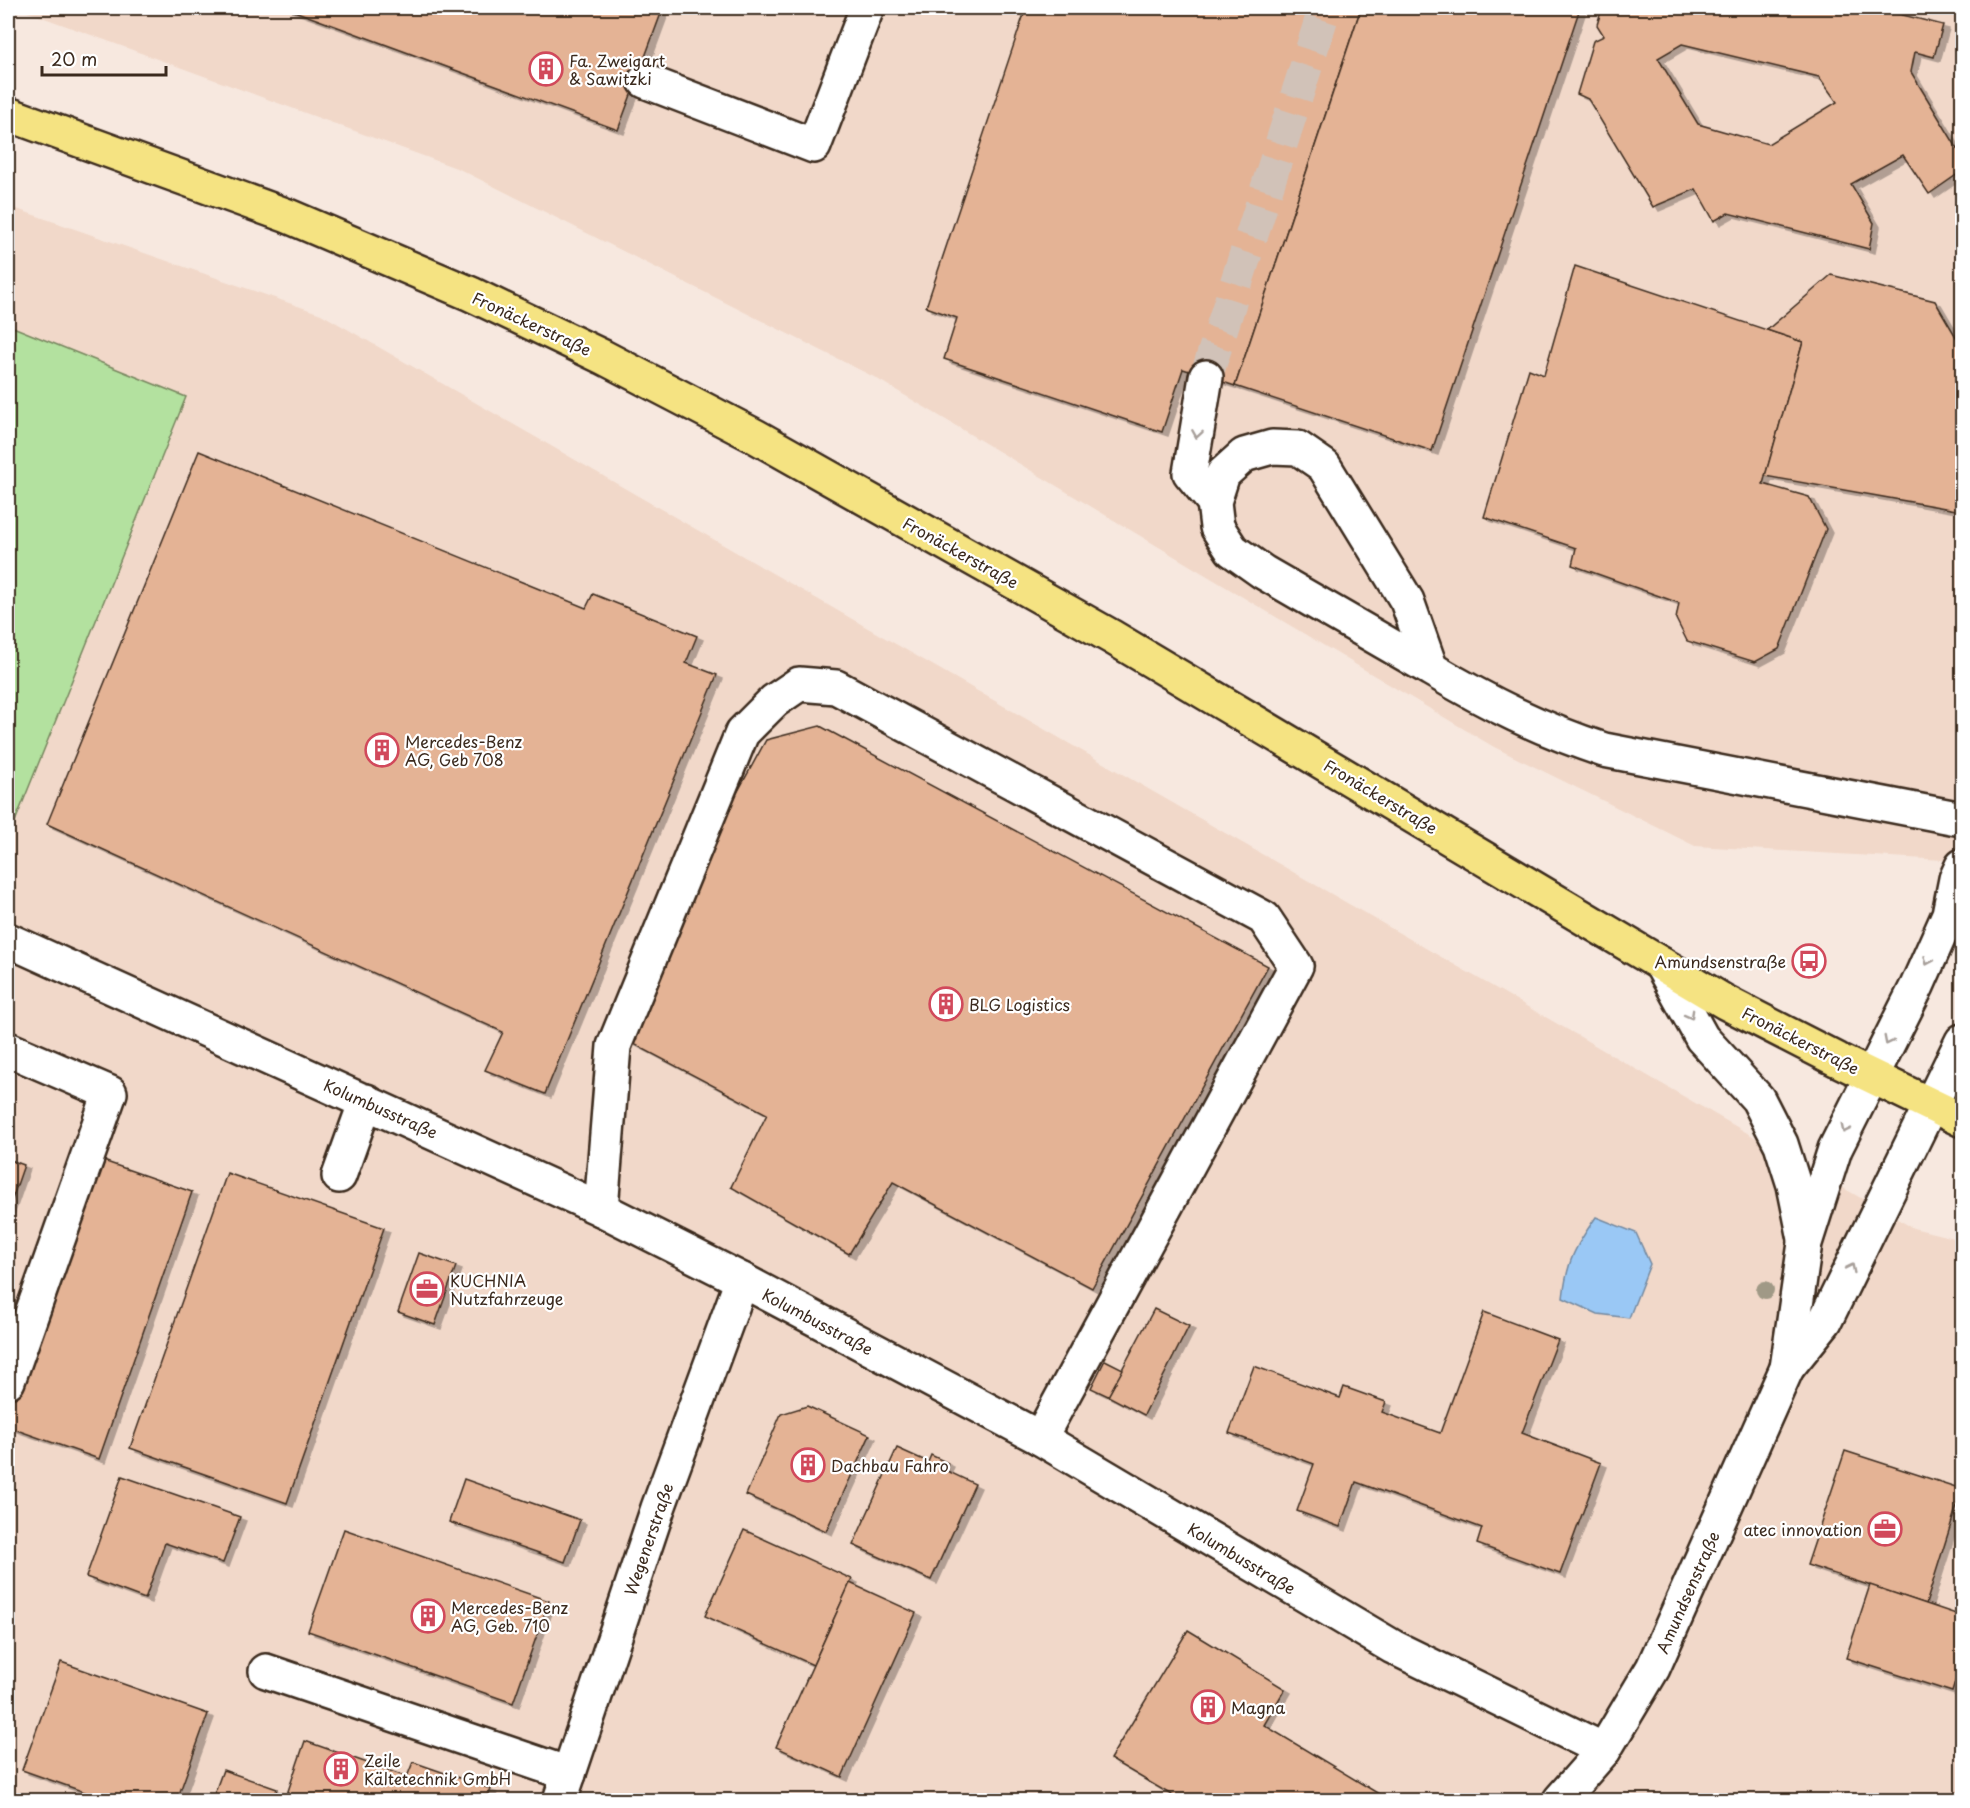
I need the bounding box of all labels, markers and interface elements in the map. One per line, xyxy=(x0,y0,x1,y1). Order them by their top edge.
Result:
scale bar xyxy=(42,39,166,77)
text: 20 m xyxy=(51,45,97,72)
place label: Fa. Zweigart & Sawitzki xyxy=(569,48,666,90)
building icon: Fa. Zweigart & Sawitzki xyxy=(528,51,564,87)
street label: Fronäckerstraße xyxy=(469,285,595,361)
one-way arrow xyxy=(1191,429,1204,439)
street label: Fronäckerstraße xyxy=(899,510,1023,594)
place label: Mercedes-Benz AG, Geb 708 xyxy=(405,729,523,771)
building icon: Mercedes-Benz AG, Geb 708 xyxy=(364,732,400,768)
street label: Fronäckerstraße xyxy=(1320,753,1442,839)
bus stop icon: Amundsenstraße xyxy=(1791,943,1827,979)
place label: Amundsenstraße xyxy=(1654,949,1786,973)
one-way arrow xyxy=(1923,955,1935,966)
building icon: BLG Logistics xyxy=(928,986,964,1022)
place label: BLG Logistics xyxy=(969,992,1070,1016)
street label: Fronäckerstraße xyxy=(1738,1000,1864,1080)
one-way arrow xyxy=(1683,1008,1694,1019)
one-way arrow xyxy=(1883,1035,1895,1046)
street label: Kolumbusstraße xyxy=(320,1072,442,1144)
one-way arrow xyxy=(1841,1122,1853,1133)
one-way arrow xyxy=(1843,1264,1855,1275)
place label: KUCHNIA Nutzfahrzeuge xyxy=(450,1268,564,1310)
office icon: KUCHNIA Nutzfahrzeuge xyxy=(409,1271,445,1307)
street label: Kolumbusstraße xyxy=(758,1282,878,1360)
building icon: Dachbau Fahro xyxy=(790,1447,826,1483)
place label: Dachbau Fahro xyxy=(831,1453,949,1477)
street label: Wegenerstraße xyxy=(618,1480,678,1598)
office icon: atec innovation xyxy=(1867,1511,1903,1547)
street label: Kolumbusstraße xyxy=(1183,1516,1301,1600)
place label: atec innovation xyxy=(1743,1517,1862,1541)
street label: Amundsenstraße xyxy=(1649,1527,1725,1657)
place label: Mercedes-Benz AG, Geb. 710 xyxy=(451,1595,569,1637)
building icon: Mercedes-Benz AG, Geb. 710 xyxy=(410,1598,446,1634)
building icon: Magna xyxy=(1190,1689,1226,1725)
place label: Magna xyxy=(1231,1695,1285,1719)
place label: Zeile Kältetechnik GmbH xyxy=(364,1748,511,1790)
building icon: Zeile Kältetechnik GmbH xyxy=(323,1751,359,1787)

